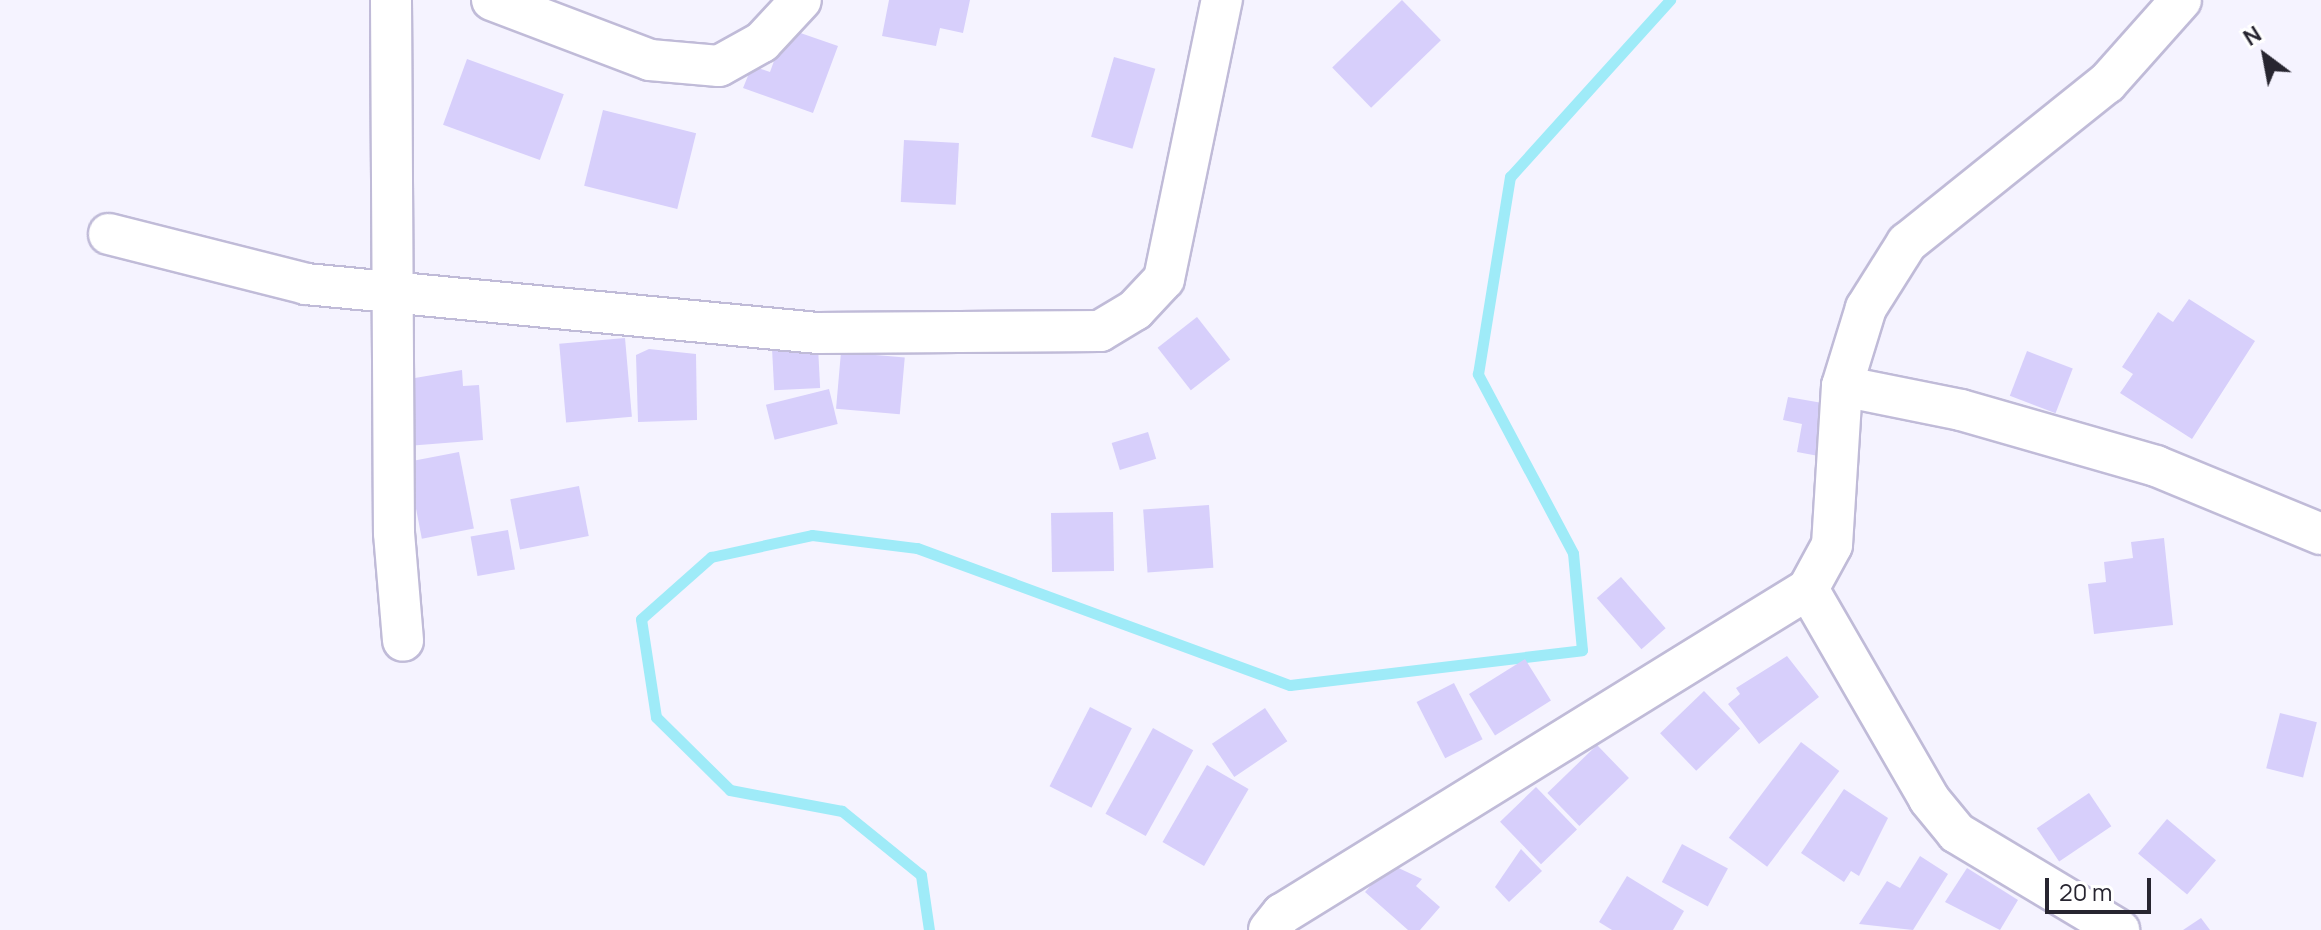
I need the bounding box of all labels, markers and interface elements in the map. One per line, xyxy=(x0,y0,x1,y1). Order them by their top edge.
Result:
north arrow xyxy=(2225,16,2305,96)
text: N xyxy=(2238,19,2267,53)
scale bar xyxy=(2049,862,2155,912)
text: 20 m xyxy=(2059,875,2112,908)

